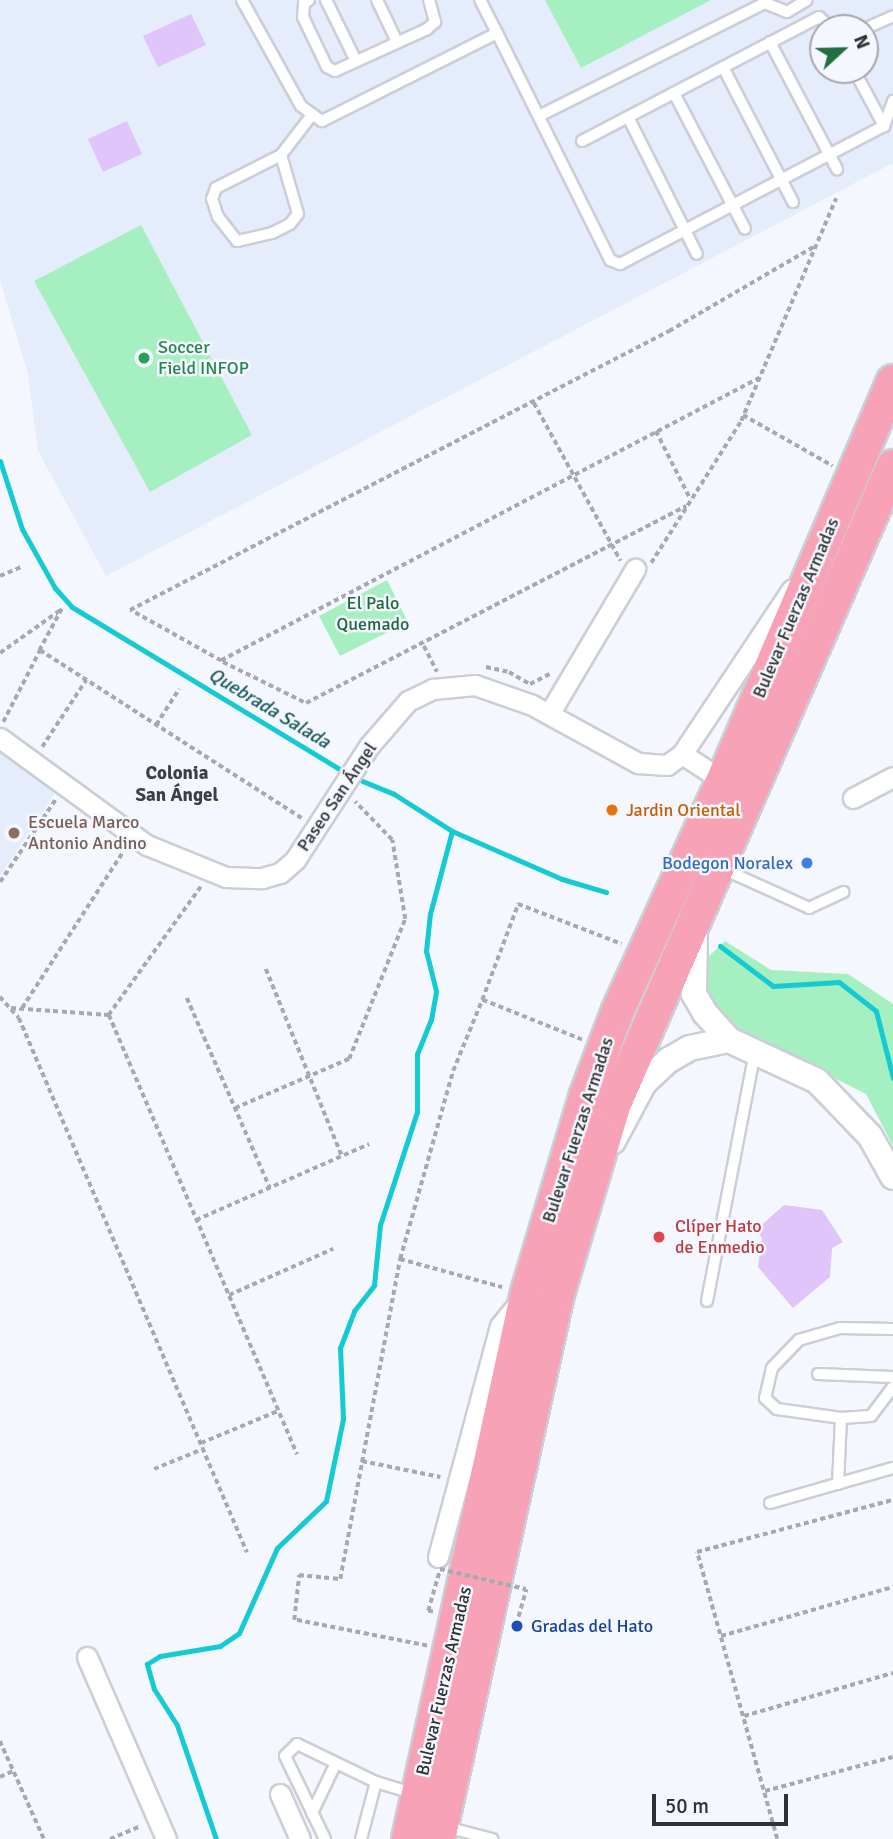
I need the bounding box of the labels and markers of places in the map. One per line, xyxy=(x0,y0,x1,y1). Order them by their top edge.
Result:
place label: Soccer Field INFOP xyxy=(158,337,249,380)
marker: Soccer Field INFOP xyxy=(136,350,152,366)
place label: Jardin Oriental xyxy=(626,799,741,821)
marker: Jardin Oriental xyxy=(604,802,620,818)
place label: Escuela Marco Antonio Andino xyxy=(28,812,147,854)
marker: Escuela Marco Antonio Andino xyxy=(6,825,22,841)
place label: Bodegon Noralex xyxy=(662,852,793,874)
marker: Bodegon Noralex xyxy=(799,855,815,871)
place label: Clíper Hato de Enmedio xyxy=(675,1216,765,1258)
marker: Clíper Hato de Enmedio xyxy=(649,1227,669,1247)
place label: Gradas del Hato xyxy=(531,1615,653,1637)
marker: Gradas del Hato xyxy=(509,1618,525,1634)

